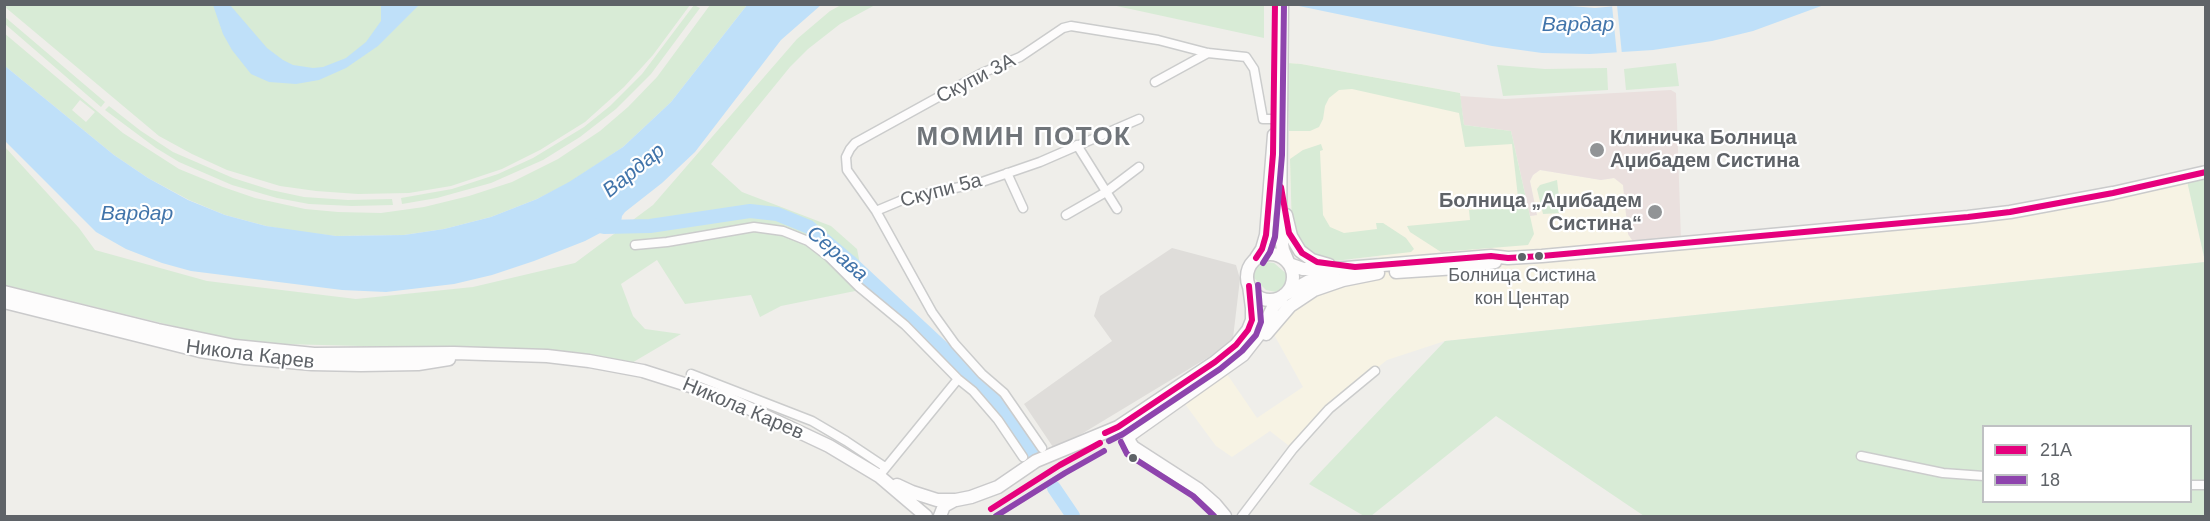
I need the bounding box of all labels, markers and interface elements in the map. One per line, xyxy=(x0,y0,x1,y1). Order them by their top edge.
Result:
water label: Вардар xyxy=(1542,12,1614,38)
street label: Скупи 3А xyxy=(932,49,1020,109)
district label: МОМИН ПОТОК xyxy=(917,122,1131,154)
place label: Клиничка Болница Аџибадем Систина xyxy=(1610,126,1799,173)
water label: Вардар xyxy=(598,138,670,204)
marker: Клиничка Болница Аџибадем Систина xyxy=(1588,141,1606,159)
street label: Скупи 5а xyxy=(898,169,984,213)
place label: Болница „Аџибадем Систина“ xyxy=(1439,189,1642,236)
water label: Вардар xyxy=(101,201,173,227)
marker: Болница „Аџибадем Систина“ xyxy=(1646,203,1664,221)
water label: Серава xyxy=(801,221,873,287)
unlabelled marker xyxy=(1533,250,1545,262)
marker: Болница Систина кон Центар xyxy=(1516,251,1528,263)
place label: Болница Систина кон Центар xyxy=(1448,265,1596,308)
street label: Никола Карев xyxy=(184,335,316,375)
street label: Никола Карев xyxy=(679,373,807,445)
legend xyxy=(1982,425,2192,503)
text: 21A xyxy=(2040,440,2072,460)
unlabelled marker xyxy=(1127,452,1139,464)
text: 18 xyxy=(2040,470,2060,490)

